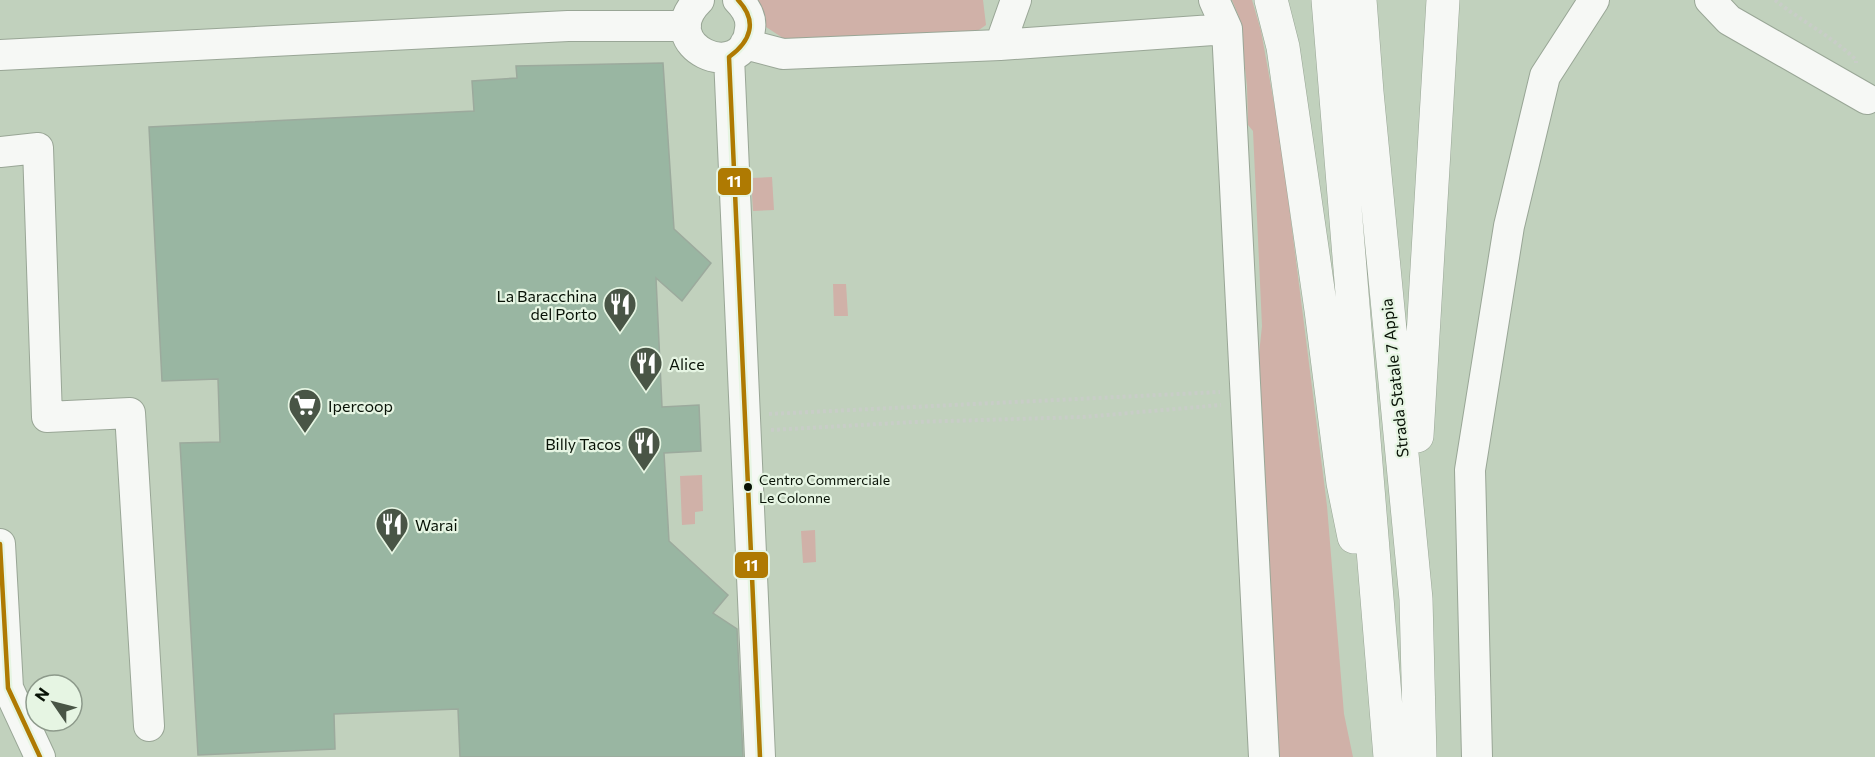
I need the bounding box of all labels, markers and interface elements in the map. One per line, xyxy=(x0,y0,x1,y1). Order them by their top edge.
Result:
line badge: 11 xyxy=(717,167,752,196)
text: 11 xyxy=(727,171,741,190)
place label: La Baracchina del Porto xyxy=(496,286,597,323)
restaurant icon: La Baracchina del Porto xyxy=(602,286,638,333)
street label: Strada Statale 7 Appia xyxy=(1376,298,1412,458)
restaurant icon: Alice xyxy=(628,345,664,392)
place label: Alice xyxy=(669,354,705,373)
supermarket icon: Ipercoop xyxy=(287,387,323,434)
place label: Ipercoop xyxy=(328,396,393,415)
restaurant icon: Billy Tacos xyxy=(626,425,662,472)
place label: Billy Tacos xyxy=(545,434,621,453)
place label: Centro Commerciale Le Colonne xyxy=(759,471,890,506)
marker: Centro Commerciale Le Colonne xyxy=(742,481,754,493)
restaurant icon: Warai xyxy=(374,506,410,553)
place label: Warai xyxy=(415,515,458,534)
line badge: 11 xyxy=(734,551,769,579)
text: 11 xyxy=(744,555,758,574)
north arrow xyxy=(24,673,84,733)
text: N xyxy=(30,684,53,704)

